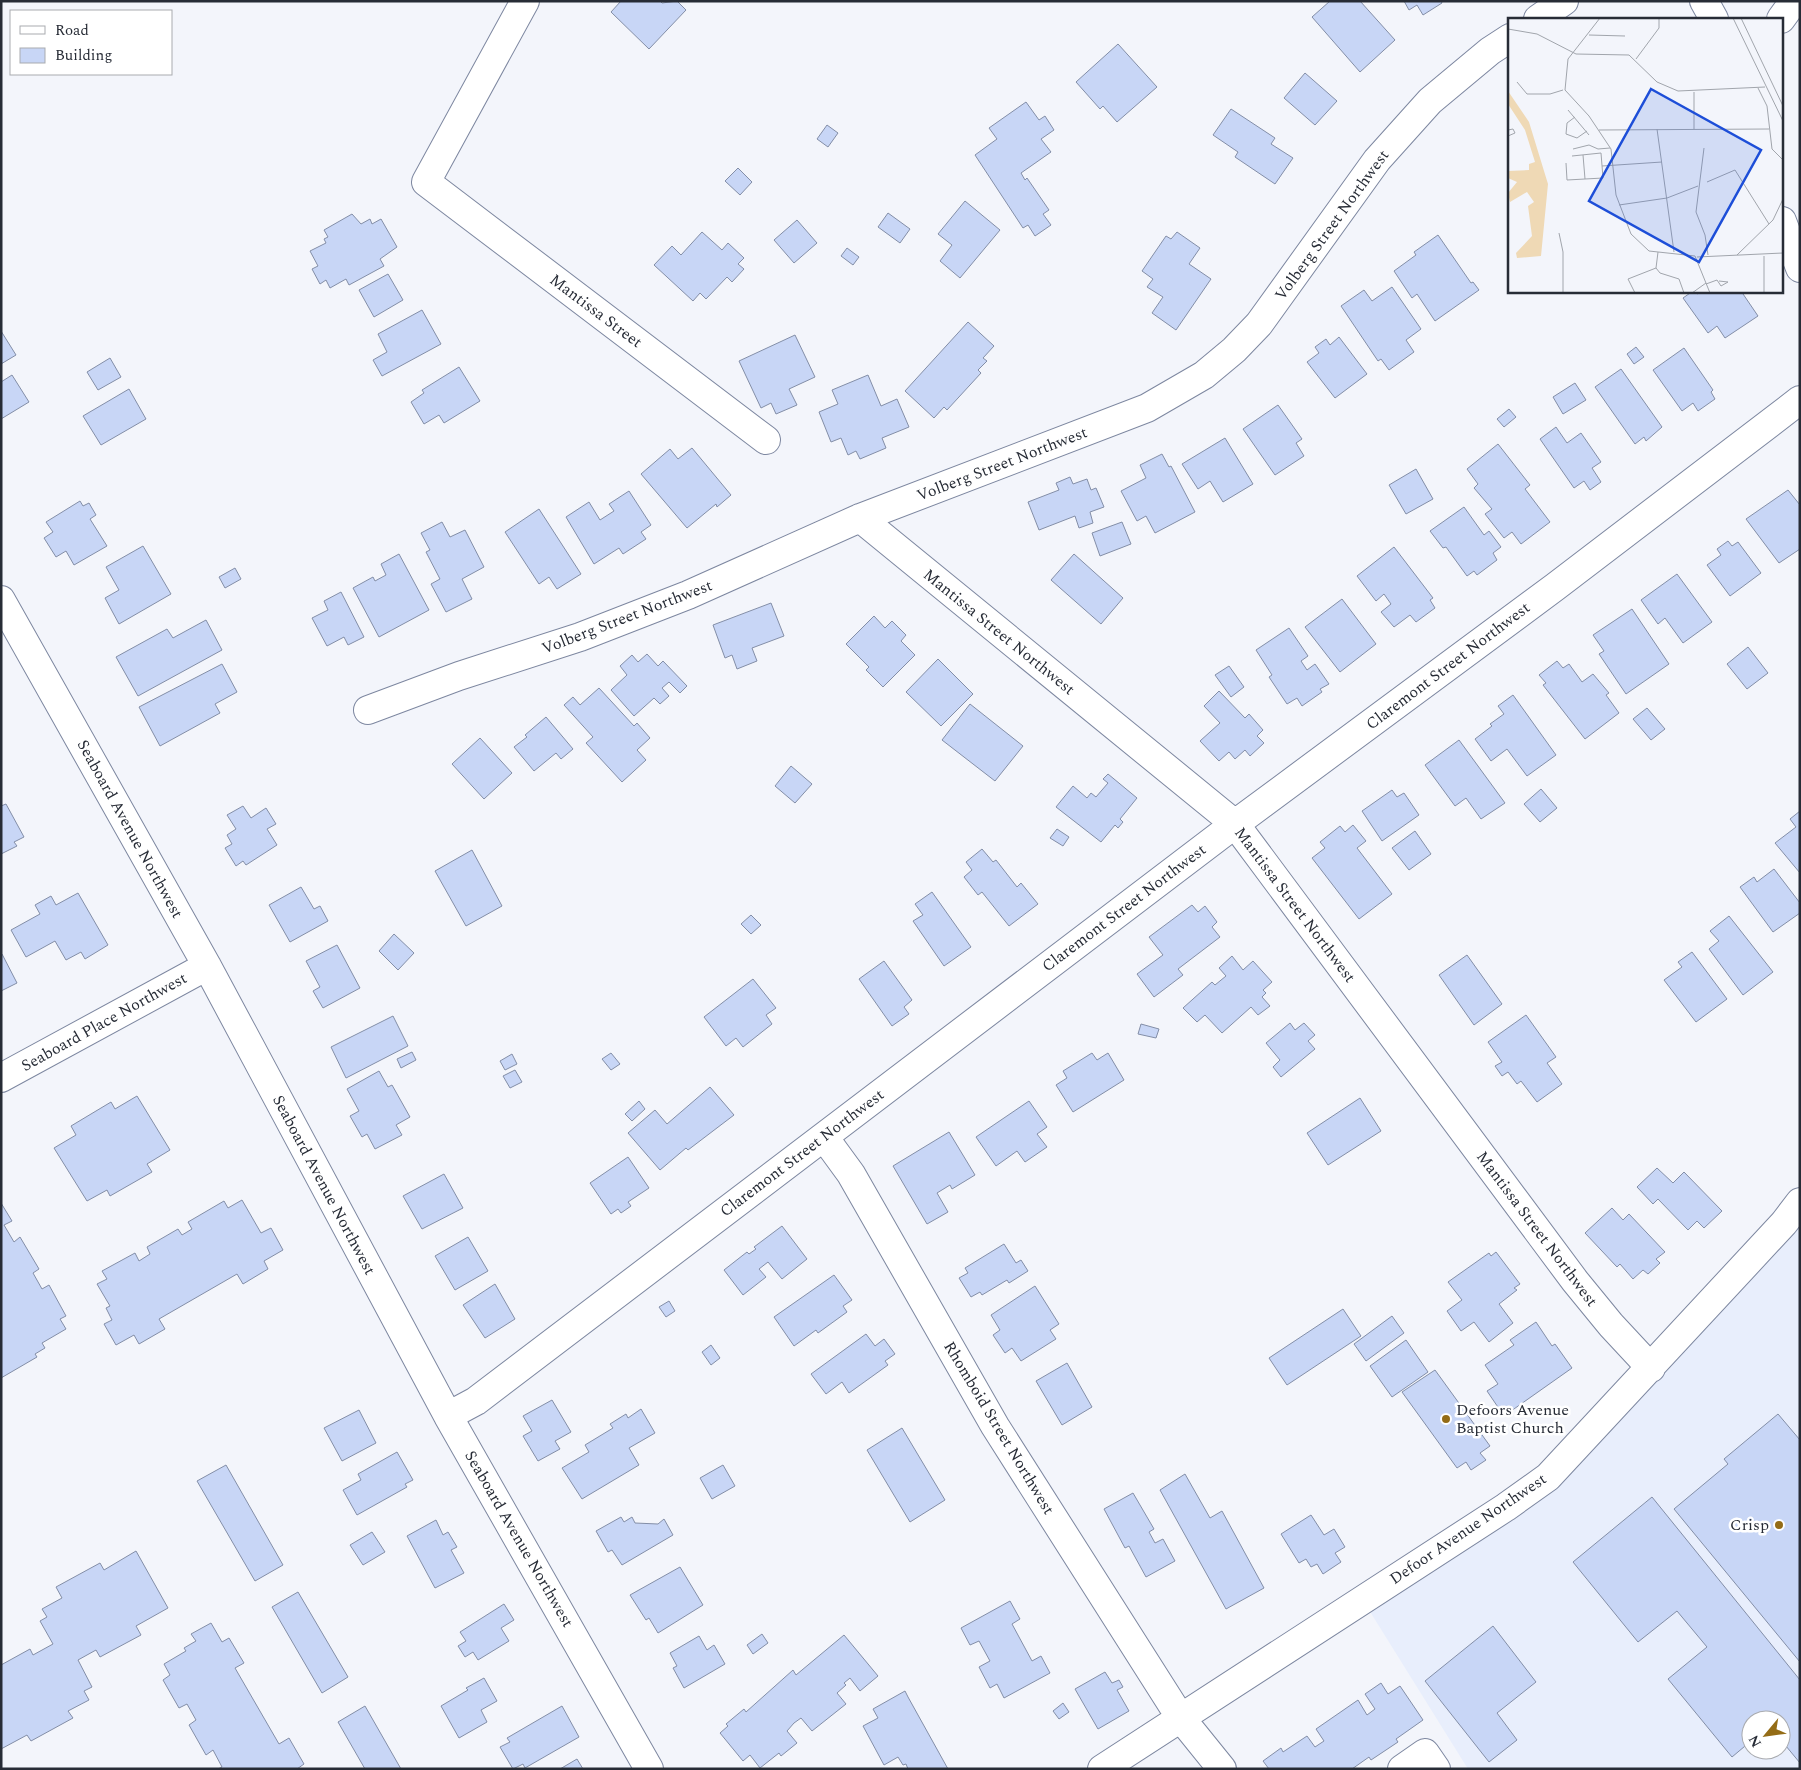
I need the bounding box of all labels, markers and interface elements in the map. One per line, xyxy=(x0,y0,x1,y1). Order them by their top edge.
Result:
legend xyxy=(10,10,172,75)
inset map xyxy=(1508,18,1784,292)
text: Road xyxy=(55,19,89,42)
text: Building xyxy=(55,44,112,67)
street label: Volberg Street Northwest xyxy=(1269,144,1395,305)
street label: Mantissa Street xyxy=(545,268,648,354)
street label: Volberg Street Northwest xyxy=(913,420,1091,508)
street label: Mantissa Street Northwest xyxy=(918,563,1080,701)
street label: Volberg Street Northwest xyxy=(538,573,716,661)
street label: Claremont Street Northwest xyxy=(1361,596,1536,736)
street label: Seaboard Avenue Northwest xyxy=(71,735,189,923)
street label: Mantissa Street Northwest xyxy=(1228,822,1362,988)
street label: Claremont Street Northwest xyxy=(1037,838,1212,978)
street label: Seaboard Place Northwest xyxy=(17,966,192,1078)
street label: Claremont Street Northwest xyxy=(715,1083,890,1223)
street label: Seaboard Avenue Northwest xyxy=(266,1091,382,1280)
street label: Mantissa Street Northwest xyxy=(1470,1146,1604,1312)
street label: Rhomboid Street Northwest xyxy=(938,1337,1061,1520)
place label: Defoors Avenue Baptist Church xyxy=(1456,1398,1569,1440)
marker: Defoors Avenue Baptist Church xyxy=(1440,1413,1452,1425)
street label: Seaboard Avenue Northwest xyxy=(458,1446,580,1632)
street label: Defoor Avenue Northwest xyxy=(1385,1467,1552,1591)
place label: Crisp xyxy=(1730,1513,1769,1537)
marker: Crisp xyxy=(1773,1519,1785,1531)
north arrow xyxy=(1741,1710,1791,1760)
text: N xyxy=(1743,1731,1767,1751)

